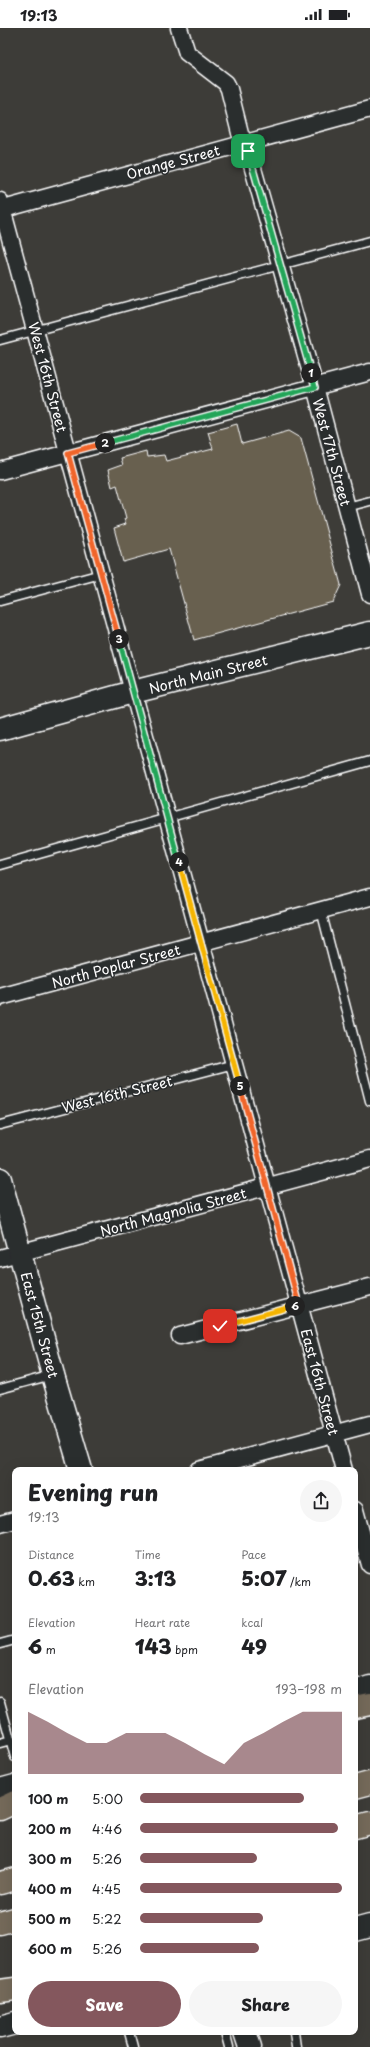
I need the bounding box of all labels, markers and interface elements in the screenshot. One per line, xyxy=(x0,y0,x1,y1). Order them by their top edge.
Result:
text: 19:13 xyxy=(20,3,58,26)
pin xyxy=(231,134,265,168)
street label: Orange Street xyxy=(124,139,222,185)
icon: arrive xyxy=(237,140,259,162)
street label: West 16th Street xyxy=(23,320,73,435)
pin: 1 xyxy=(301,363,321,383)
text: 1 xyxy=(308,364,314,381)
street label: West 17th Street xyxy=(308,396,357,509)
pin: 2 xyxy=(95,433,115,453)
text: 2 xyxy=(101,434,109,451)
pin: 3 xyxy=(109,629,129,649)
text: 3 xyxy=(115,630,123,647)
street label: North Main Street xyxy=(147,649,270,699)
pin: 4 xyxy=(169,852,189,872)
text: 4 xyxy=(175,853,183,870)
street label: North Poplar Street xyxy=(49,939,183,993)
street label: West 16th Street xyxy=(59,1070,175,1118)
pin: 5 xyxy=(230,1076,250,1096)
text: 5 xyxy=(236,1077,244,1094)
street label: North Magnolia Street xyxy=(98,1182,249,1242)
street label: East 15th Street xyxy=(16,1270,64,1381)
pin: 6 xyxy=(285,1296,305,1316)
text: 6 xyxy=(291,1297,299,1314)
pin xyxy=(203,1309,237,1343)
icon: check xyxy=(209,1315,231,1337)
street label: East 16th Street xyxy=(296,1326,344,1438)
text: Evening run xyxy=(28,1475,158,1508)
button: share xyxy=(300,1480,342,1522)
text: 19:13 xyxy=(28,1507,60,1526)
text: Distance xyxy=(28,1546,74,1563)
text: Time xyxy=(135,1546,161,1563)
text: Pace xyxy=(241,1546,266,1563)
text: 0.63 xyxy=(28,1563,75,1593)
text: 3:13 xyxy=(135,1563,176,1593)
text: 5:07 xyxy=(241,1563,286,1593)
text: km xyxy=(75,1573,95,1590)
text: /km xyxy=(286,1573,311,1590)
text: Elevation xyxy=(28,1614,75,1631)
text: Heart rate xyxy=(135,1614,190,1631)
text: kcal xyxy=(241,1614,263,1631)
text: 6 xyxy=(28,1631,42,1661)
text: 143 xyxy=(135,1631,172,1661)
text: 49 xyxy=(241,1631,267,1661)
text: m xyxy=(42,1641,56,1658)
text: bpm xyxy=(172,1641,198,1658)
text: Elevation xyxy=(28,1679,84,1698)
text: 193–198 m xyxy=(275,1679,342,1698)
text: 100 m xyxy=(28,1789,69,1808)
text: 5:00 xyxy=(92,1789,123,1808)
text: 200 m xyxy=(28,1819,72,1838)
text: 4:46 xyxy=(92,1819,122,1838)
text: 300 m xyxy=(28,1849,72,1868)
text: 5:26 xyxy=(92,1849,122,1868)
text: 400 m xyxy=(28,1879,72,1898)
text: 4:45 xyxy=(92,1879,121,1898)
text: 500 m xyxy=(28,1909,71,1928)
text: 5:22 xyxy=(92,1909,122,1928)
text: 600 m xyxy=(28,1939,72,1958)
text: 5:26 xyxy=(92,1939,122,1958)
button: Save xyxy=(28,1981,181,2027)
button: Share xyxy=(189,1981,342,2027)

